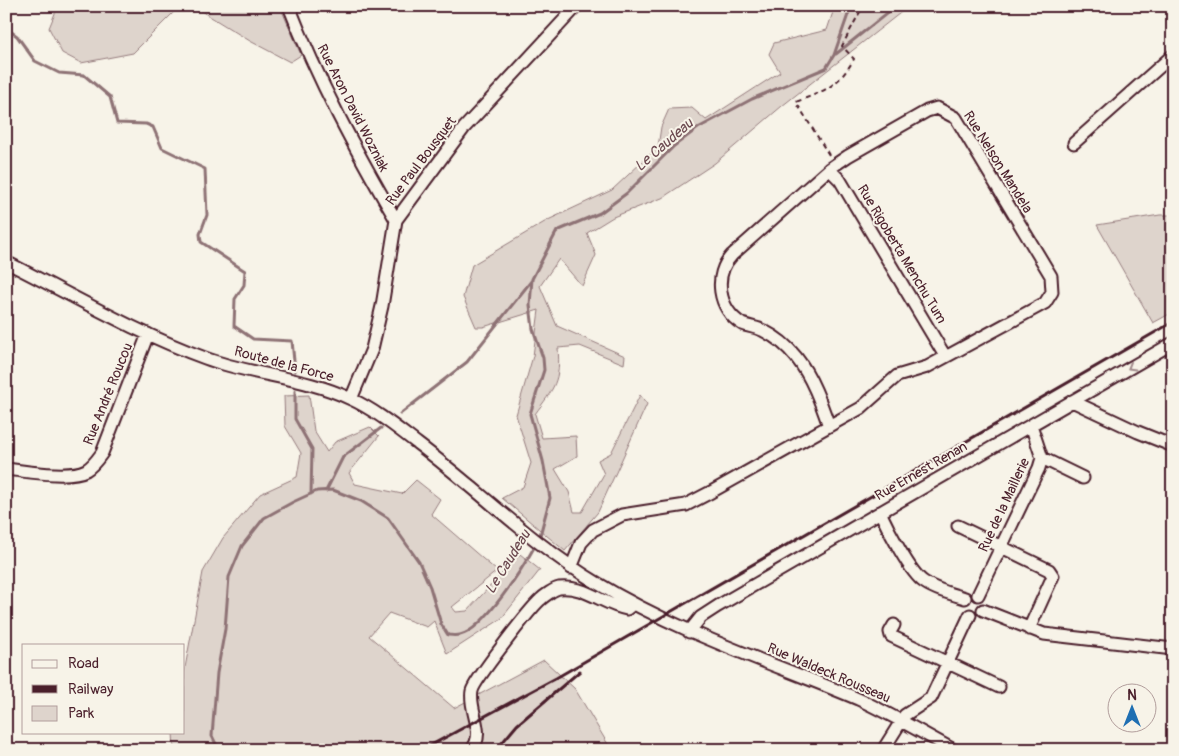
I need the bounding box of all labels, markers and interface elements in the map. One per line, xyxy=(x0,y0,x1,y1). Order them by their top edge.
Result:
street label: Rue Aron David Wozniak xyxy=(313,41,393,175)
street label: Rue Nelson Mandela xyxy=(960,108,1036,216)
street label: Rue Paul Bousquet xyxy=(382,113,460,209)
water label: Le Caudeau xyxy=(631,113,698,176)
street label: Rue Rigoberta Menchu Tum xyxy=(854,181,950,327)
street label: Rue André Roucou xyxy=(80,340,136,448)
street label: Route de la Force xyxy=(232,343,336,385)
one-way arrow xyxy=(1127,361,1136,371)
street label: Rue Ernest Renan xyxy=(872,438,970,504)
street label: Rue de la Maillerie xyxy=(975,455,1033,555)
water label: Le Caudeau xyxy=(481,525,536,597)
street label: Rue Waldeck Rousseau xyxy=(765,639,893,707)
legend xyxy=(22,644,185,734)
text: Road xyxy=(68,654,99,673)
text: Railway xyxy=(68,680,114,699)
north arrow xyxy=(1106,684,1156,734)
text: N xyxy=(1127,687,1137,704)
text: Park xyxy=(68,704,95,723)

